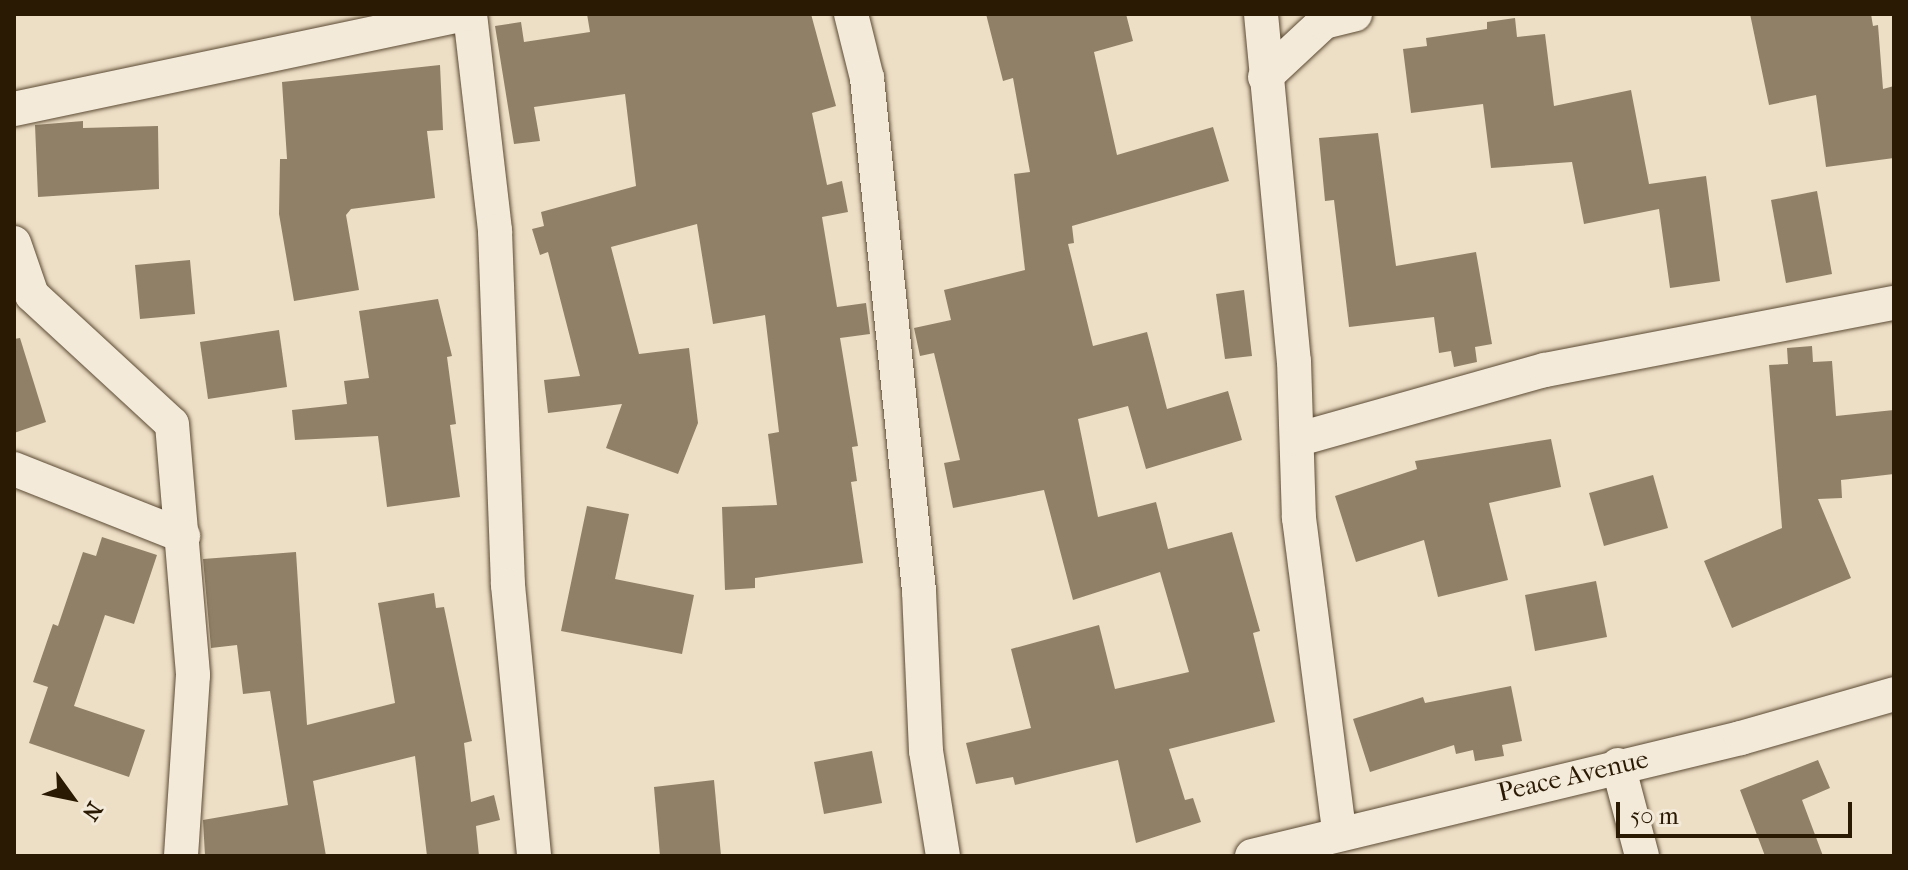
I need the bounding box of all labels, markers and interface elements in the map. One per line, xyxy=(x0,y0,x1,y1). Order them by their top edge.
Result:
street label: Peace Avenue xyxy=(1495,744,1651,808)
north arrow xyxy=(32,758,112,838)
scale bar xyxy=(1620,786,1856,836)
text: N xyxy=(77,797,108,825)
text: 50 m xyxy=(1630,802,1679,830)

